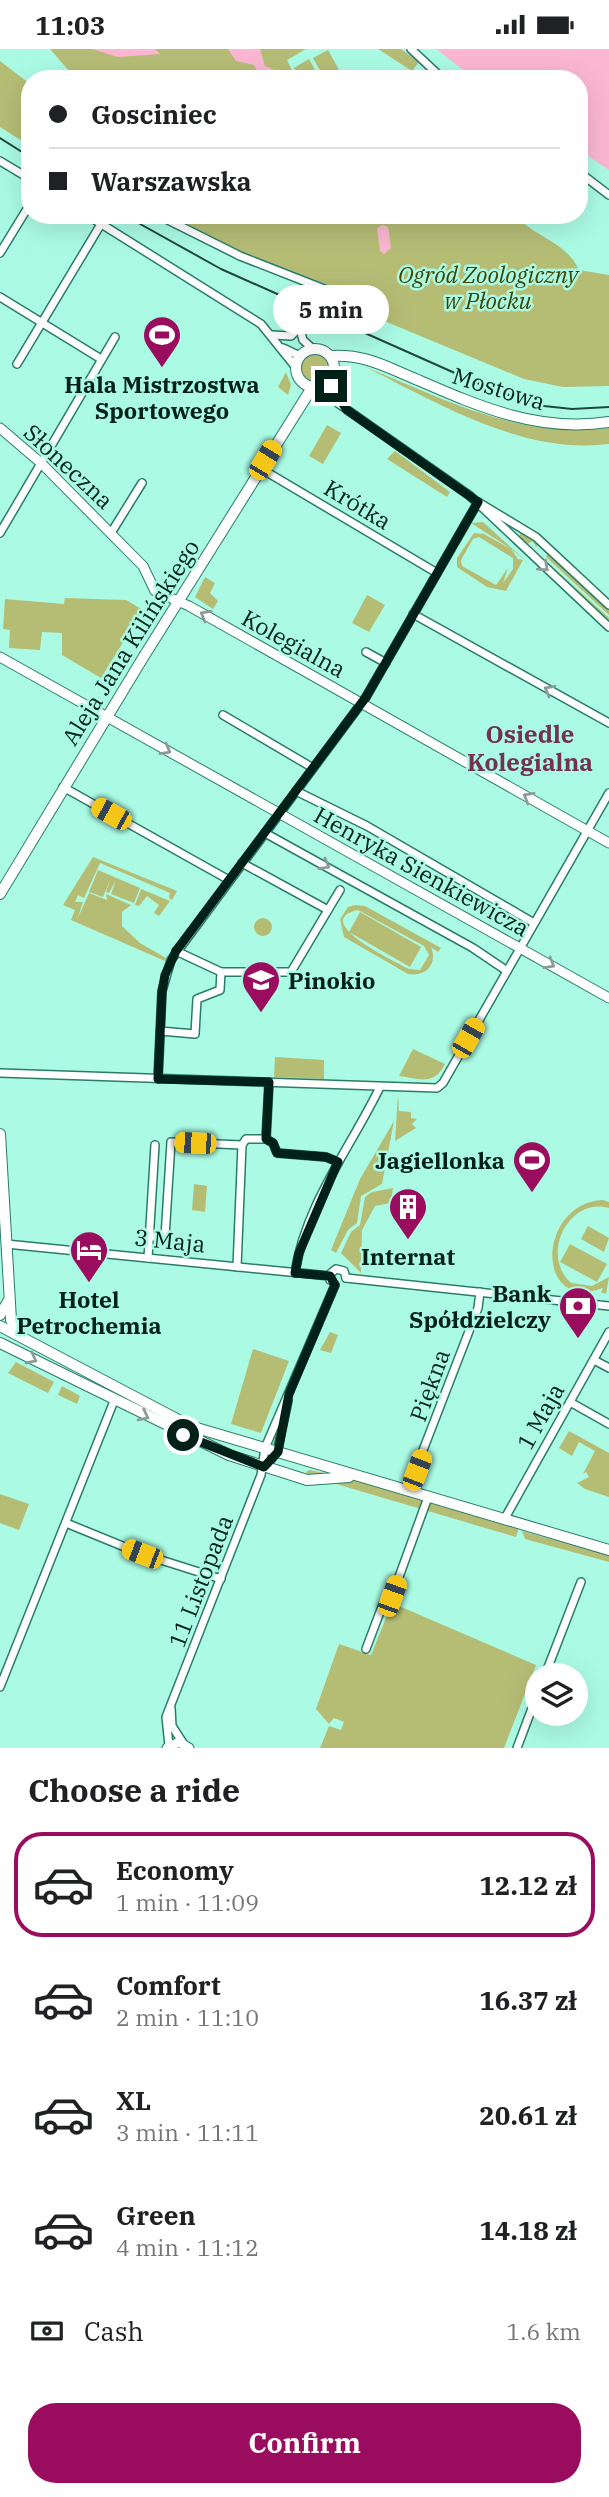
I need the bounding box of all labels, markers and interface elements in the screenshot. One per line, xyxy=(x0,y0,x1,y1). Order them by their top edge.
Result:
text: 11:03 xyxy=(35,8,105,42)
text: Gosciniec xyxy=(91,97,217,131)
text: Warszawska xyxy=(91,164,252,198)
park label: Ogród Zoologiczny w Płocku xyxy=(398,259,581,315)
callout: 5 min xyxy=(273,285,389,333)
text: 5 min xyxy=(299,294,363,324)
sports icon: Hala Mistrzostwa Sportowego xyxy=(141,314,183,369)
street label: Mostowa xyxy=(449,360,549,416)
place label: Hala Mistrzostwa Sportowego xyxy=(64,369,260,425)
route end xyxy=(315,370,347,402)
street label: Słoneczna xyxy=(18,417,120,515)
car xyxy=(246,437,285,483)
street label: Krótka xyxy=(319,472,397,536)
street label: Aleja Jana Kilińskiego xyxy=(54,534,206,750)
one-way arrow xyxy=(536,559,549,572)
street label: Kolegialna xyxy=(237,602,351,684)
one-way arrow xyxy=(199,610,212,623)
one-way arrow xyxy=(544,685,557,698)
district label: Osiedle Kolegialna xyxy=(467,718,593,778)
one-way arrow xyxy=(159,742,171,755)
one-way arrow xyxy=(523,792,535,805)
car xyxy=(88,795,135,833)
street label: Henryka Sienkiewicza xyxy=(309,799,535,943)
one-way arrow xyxy=(317,857,330,870)
one-way arrow xyxy=(543,956,555,969)
school or university icon: Pinokio xyxy=(240,959,282,1014)
place label: Pinokio xyxy=(288,965,375,995)
car xyxy=(449,1015,488,1061)
car xyxy=(174,1132,217,1154)
sports icon: Jagiellonka xyxy=(511,1139,553,1194)
place label: Jagiellonka xyxy=(375,1145,505,1175)
building icon: Internat xyxy=(387,1186,429,1241)
street label: 3 Maja xyxy=(133,1221,207,1259)
hotel icon: Hotel Petrochemia xyxy=(68,1229,110,1284)
place label: Internat xyxy=(361,1241,455,1271)
place label: Bank Spółdzielczy xyxy=(409,1278,552,1334)
place label: Hotel Petrochemia xyxy=(16,1284,162,1340)
bank icon: Bank Spółdzielczy xyxy=(557,1285,599,1340)
street label: Piękna xyxy=(402,1345,456,1425)
one-way arrow xyxy=(25,1351,37,1364)
street label: 1 Maja xyxy=(510,1378,570,1454)
one-way arrow xyxy=(137,1408,149,1422)
route start xyxy=(167,1419,199,1451)
car xyxy=(400,1447,435,1493)
street label: 11 Listopada xyxy=(161,1511,239,1651)
car xyxy=(119,1537,166,1571)
car xyxy=(375,1573,410,1619)
map controls xyxy=(525,1663,588,1726)
button: layers xyxy=(525,1663,588,1726)
text: Choose a ride xyxy=(28,1769,240,1811)
icon: car xyxy=(32,1853,95,1916)
text: Economy xyxy=(116,1853,234,1887)
text: 12.12 zł xyxy=(479,1868,577,1902)
text: 1 min · 11:09 xyxy=(116,1887,259,1917)
icon: car xyxy=(32,1968,95,2031)
text: Comfort xyxy=(116,1968,221,2002)
text: 16.37 zł xyxy=(479,1983,577,2017)
text: 2 min · 11:10 xyxy=(116,2002,259,2032)
icon: car xyxy=(32,2083,95,2146)
text: XL xyxy=(116,2083,151,2117)
text: 20.61 zł xyxy=(479,2098,577,2132)
text: 3 min · 11:11 xyxy=(116,2117,259,2147)
icon: car xyxy=(32,2198,95,2261)
text: Green xyxy=(116,2198,196,2232)
text: 14.18 zł xyxy=(479,2213,577,2247)
text: 4 min · 11:12 xyxy=(116,2232,259,2262)
icon: cash xyxy=(28,2312,66,2350)
text: Cash xyxy=(84,2314,144,2348)
text: 1.6 km xyxy=(507,2316,581,2346)
button: Confirm xyxy=(28,2403,581,2483)

